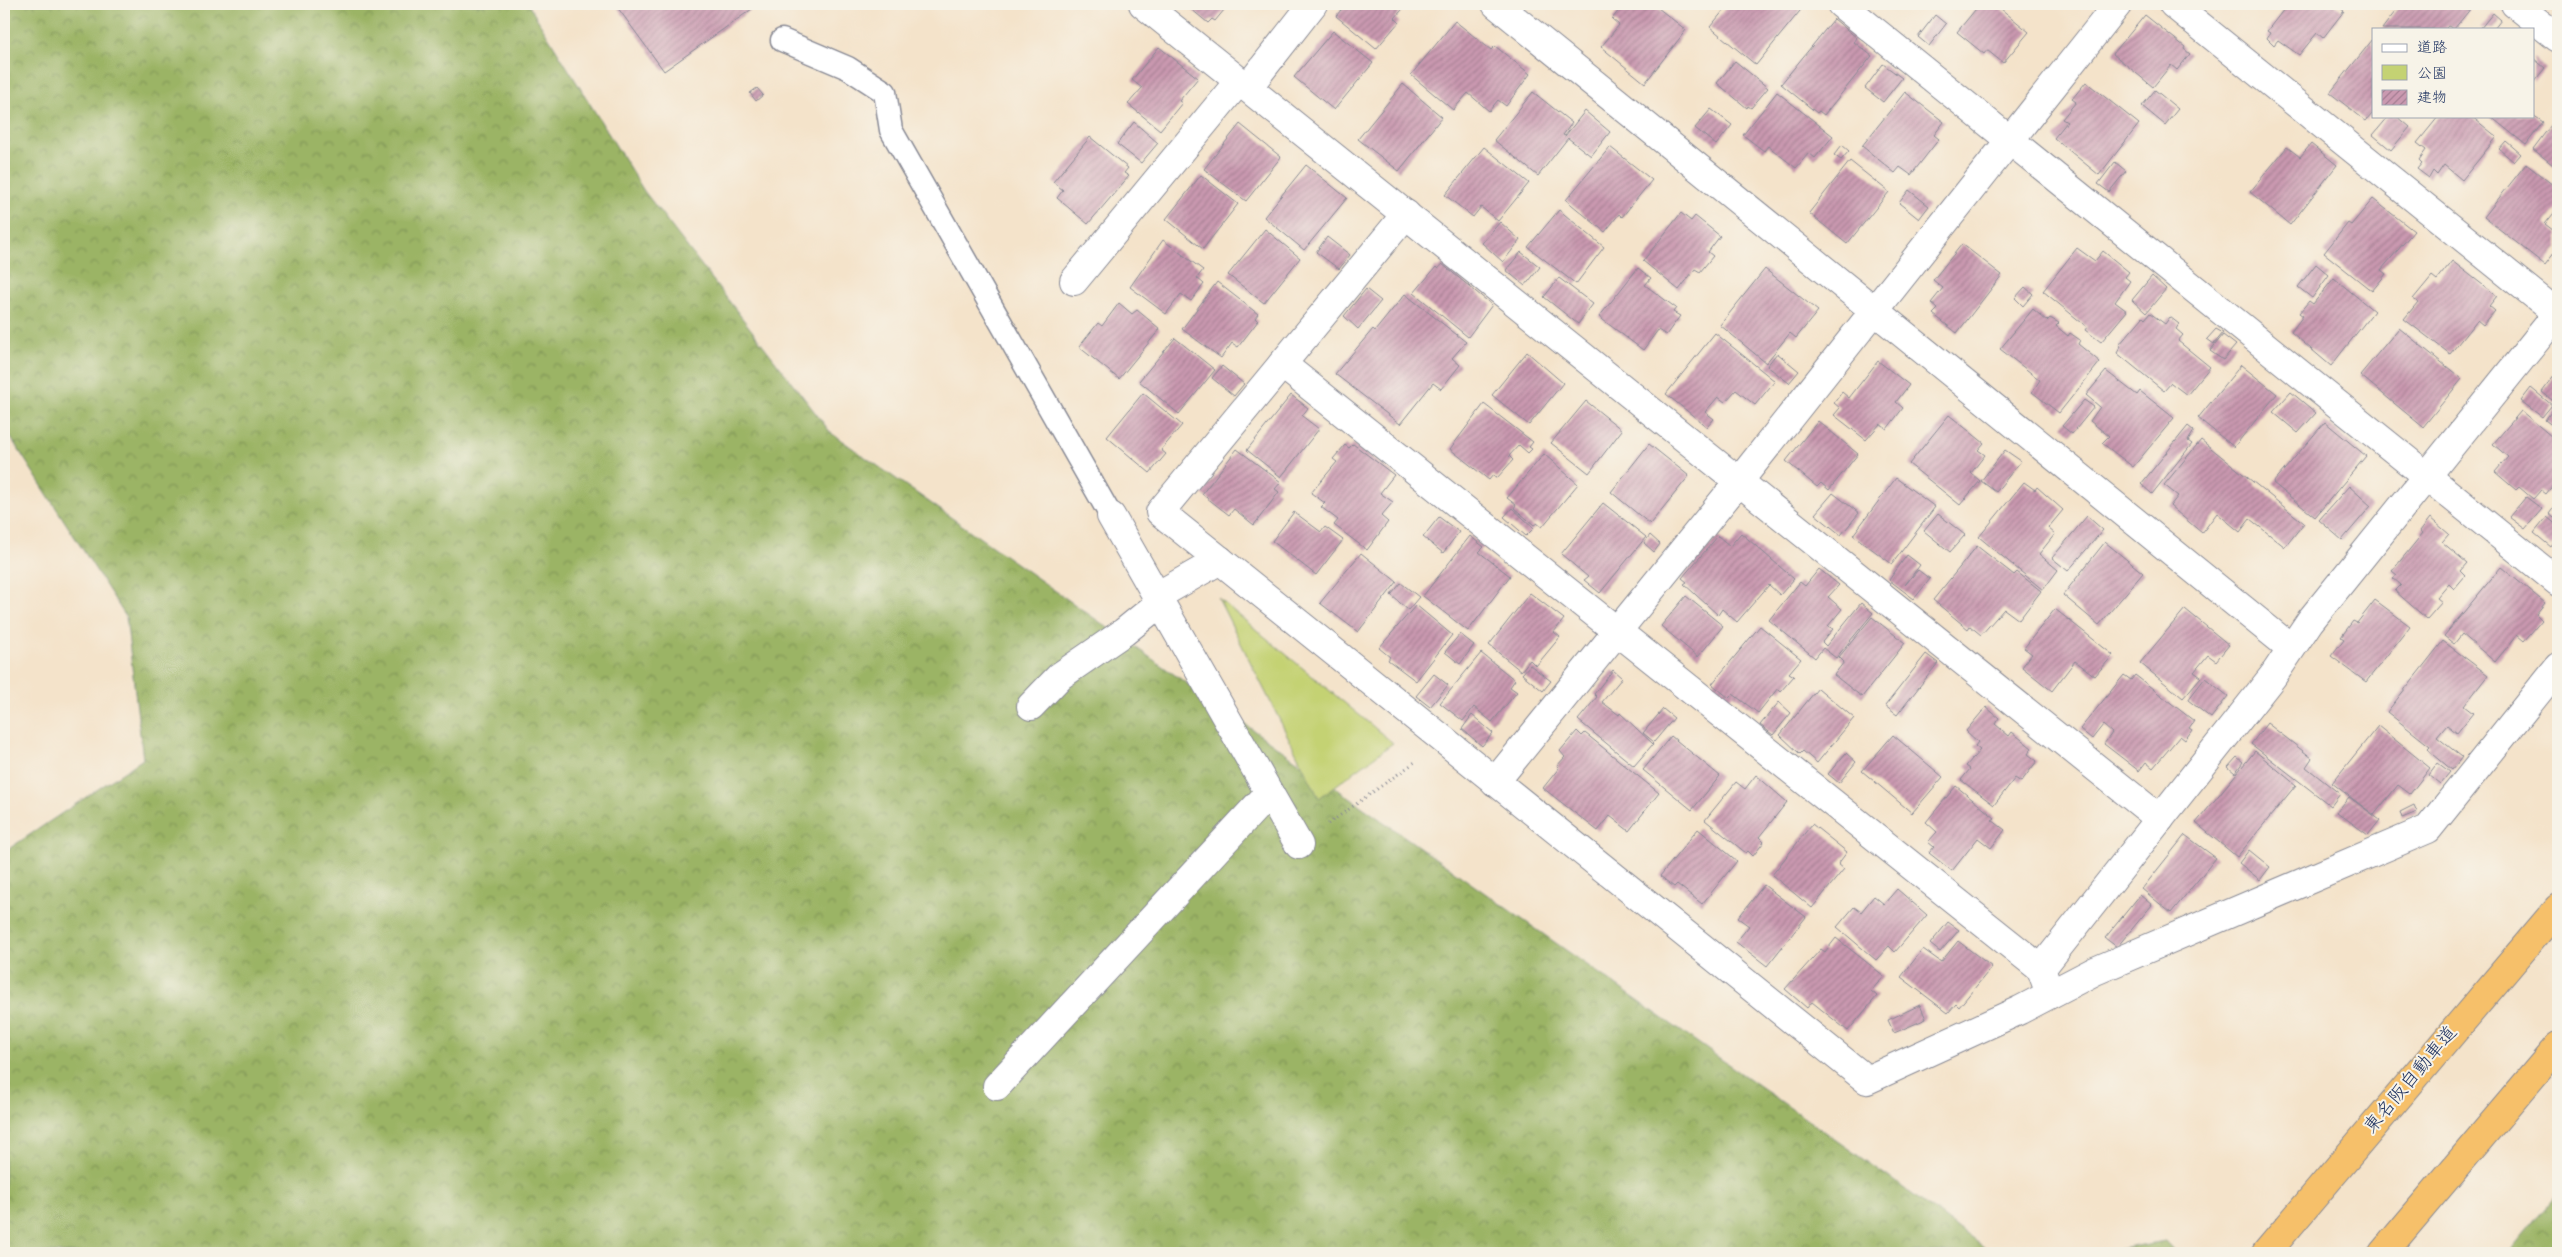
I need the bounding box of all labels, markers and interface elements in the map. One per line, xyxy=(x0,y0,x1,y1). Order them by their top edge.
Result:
legend xyxy=(2372,28,2534,118)
text: 道路 xyxy=(2417,40,2447,58)
text: 公園 xyxy=(2417,66,2447,84)
text: 建物 xyxy=(2417,90,2447,108)
street label: 東名阪自動車道 xyxy=(2360,1022,2464,1139)

